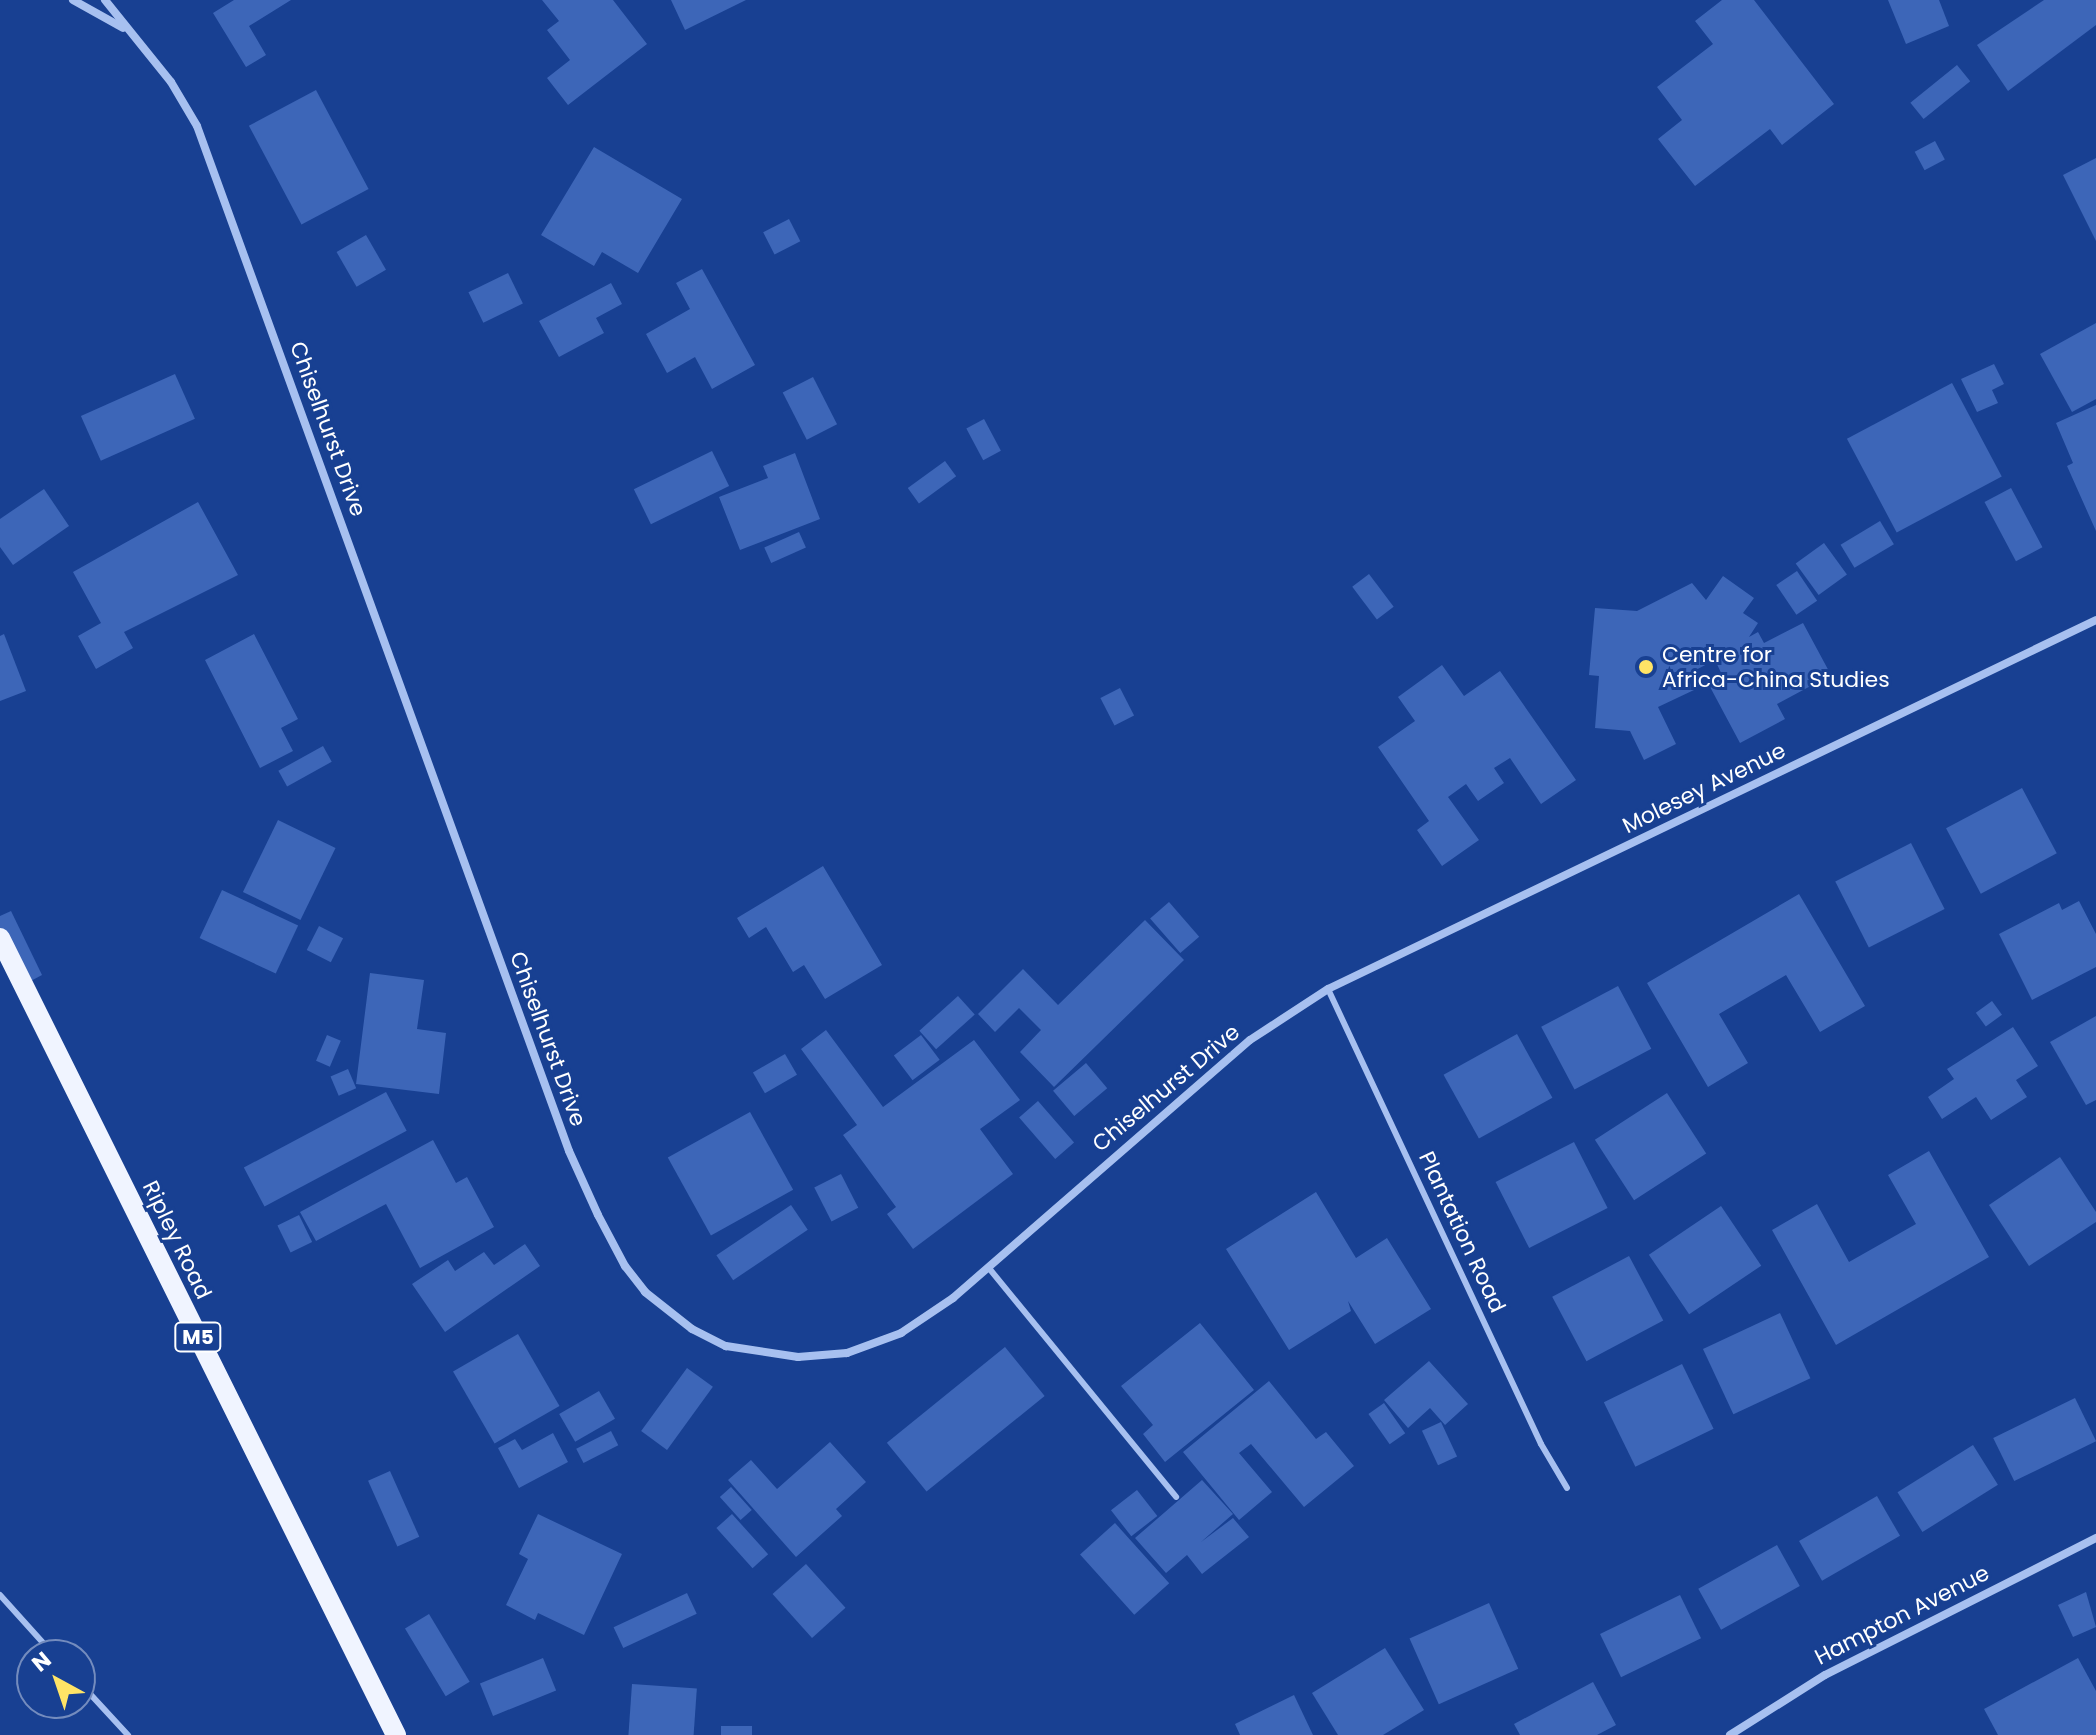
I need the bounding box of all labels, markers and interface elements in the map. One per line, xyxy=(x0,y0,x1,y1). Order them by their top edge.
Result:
street label: Chiselhurst Drive xyxy=(284,338,372,520)
place label: Centre for Africa-China Studies xyxy=(1662,641,1890,692)
marker: Centre for Africa-China Studies xyxy=(1637,658,1655,676)
street label: Molesey Avenue xyxy=(1618,737,1790,839)
street label: Chiselhurst Drive xyxy=(504,948,592,1130)
street label: Chiselhurst Drive xyxy=(1087,1019,1245,1157)
street label: Plantation Road xyxy=(1413,1147,1511,1317)
street label: Ripley Road xyxy=(137,1177,217,1303)
road number: M5 xyxy=(174,1321,222,1353)
street label: Hampton Avenue xyxy=(1810,1560,1994,1670)
north arrow xyxy=(16,1639,96,1719)
text: N xyxy=(25,1645,58,1679)

